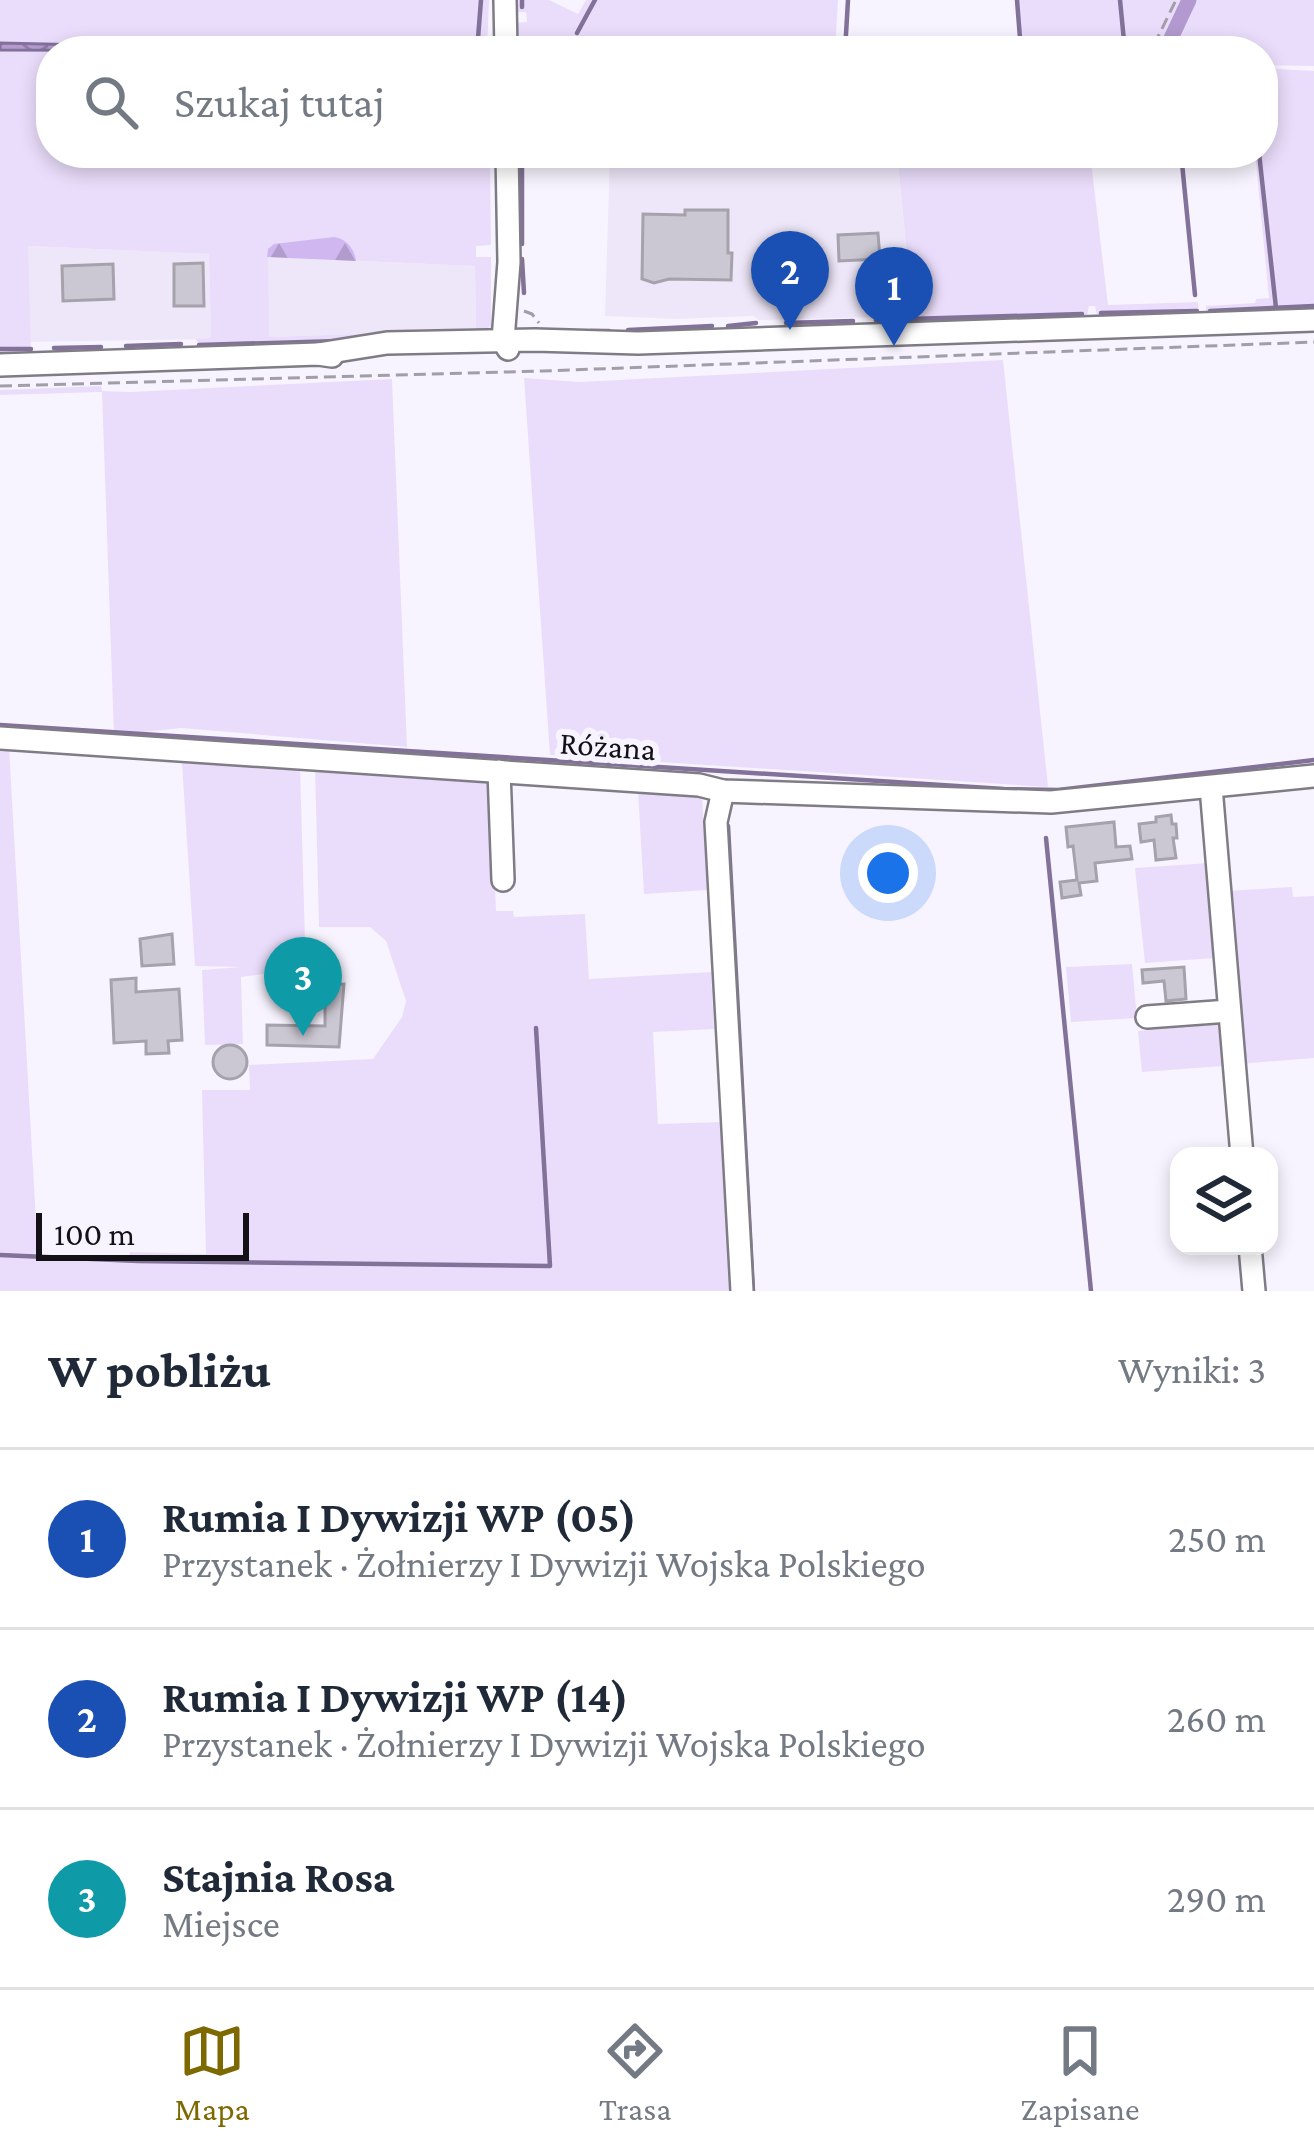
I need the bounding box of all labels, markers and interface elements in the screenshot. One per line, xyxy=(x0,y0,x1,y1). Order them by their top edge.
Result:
search box xyxy=(36,36,1278,168)
icon: search xyxy=(78,69,144,135)
text: Szukaj tutaj xyxy=(174,77,385,127)
pin: 2 xyxy=(751,231,829,330)
pin: 1 xyxy=(855,247,933,346)
street label: Różana xyxy=(559,724,657,767)
your location xyxy=(858,843,918,903)
pin: 3 xyxy=(264,937,342,1036)
map controls xyxy=(1170,1147,1278,1255)
button: layers xyxy=(1170,1147,1278,1255)
scale bar xyxy=(36,1207,249,1260)
text: 100 m xyxy=(54,1215,135,1252)
text: W pobliżu xyxy=(48,1341,271,1398)
text: Wyniki: 3 xyxy=(1118,1348,1266,1391)
text: Rumia I Dywizji WP (05) xyxy=(162,1492,637,1542)
text: 1 xyxy=(80,1517,94,1560)
text: 250 m xyxy=(1168,1517,1266,1560)
text: Przystanek · Żołnierzy I Dywizji Wojska Polskiego xyxy=(162,1542,926,1585)
text: Rumia I Dywizji WP (14) xyxy=(162,1672,629,1722)
text: 2 xyxy=(77,1697,97,1740)
text: 260 m xyxy=(1167,1697,1266,1740)
text: Przystanek · Żołnierzy I Dywizji Wojska Polskiego xyxy=(162,1722,926,1765)
text: Stajnia Rosa xyxy=(162,1852,395,1902)
text: 3 xyxy=(77,1877,97,1920)
text: 290 m xyxy=(1167,1877,1266,1920)
text: Miejsce xyxy=(162,1902,280,1945)
tab: Mapa xyxy=(175,2018,250,2127)
tab: Trasa xyxy=(599,2018,671,2127)
tab: Zapisane xyxy=(1021,2018,1139,2127)

